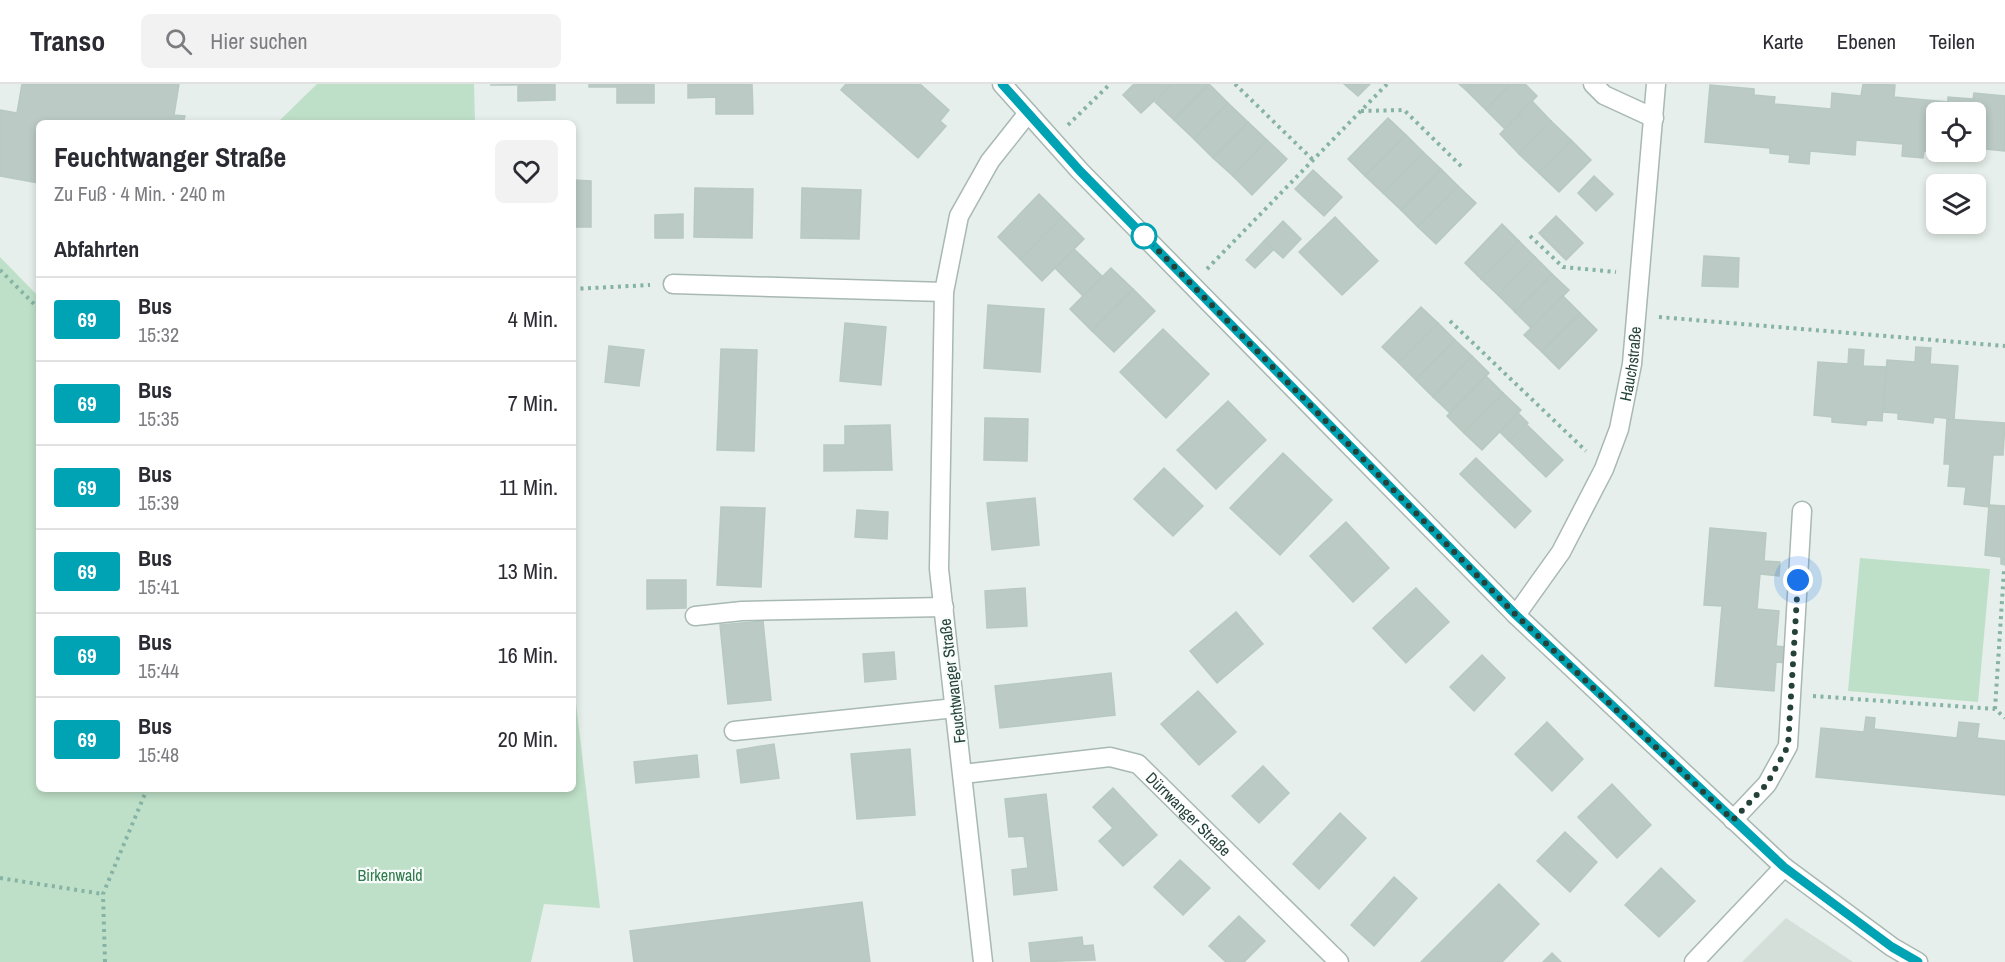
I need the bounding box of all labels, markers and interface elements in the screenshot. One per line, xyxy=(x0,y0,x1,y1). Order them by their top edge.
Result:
search box xyxy=(141,14,561,68)
text: Transo xyxy=(30,22,105,60)
icon: search xyxy=(162,25,195,58)
text: Hier suchen xyxy=(210,26,308,56)
text: Karte xyxy=(1763,27,1804,56)
text: Ebenen xyxy=(1837,27,1896,56)
text: Teilen xyxy=(1929,27,1975,56)
map controls xyxy=(1926,102,1986,234)
button: locate xyxy=(1926,102,1986,162)
text: Feuchtwanger Straße xyxy=(54,138,286,176)
button: heart xyxy=(495,140,558,203)
button: layers xyxy=(1926,174,1986,234)
text: Zu Fuß · 4 Min. · 240 m xyxy=(54,180,225,207)
unlabelled marker xyxy=(1131,223,1157,249)
text: Abfahrten xyxy=(54,234,139,264)
text: Bus xyxy=(138,291,172,321)
text: 4 Min. xyxy=(508,304,558,334)
text: 69 xyxy=(77,305,97,334)
text: 15:32 xyxy=(138,321,179,348)
street label: Hauchstraße xyxy=(1614,326,1646,403)
text: Bus xyxy=(138,375,172,405)
text: 7 Min. xyxy=(508,388,558,418)
text: 69 xyxy=(77,389,97,418)
text: 15:35 xyxy=(138,405,179,432)
text: Bus xyxy=(138,459,172,489)
text: 11 Min. xyxy=(499,472,558,502)
text: 69 xyxy=(77,473,97,502)
text: 15:39 xyxy=(138,489,179,516)
text: Bus xyxy=(138,543,172,573)
text: 13 Min. xyxy=(498,556,558,586)
text: 69 xyxy=(77,557,97,586)
your location xyxy=(1783,565,1813,595)
text: 15:41 xyxy=(138,573,179,600)
street label: Feuchtwanger Straße xyxy=(933,617,971,745)
text: Bus xyxy=(138,627,172,657)
text: 16 Min. xyxy=(498,640,558,670)
text: 69 xyxy=(77,641,97,670)
text: 15:44 xyxy=(138,657,179,684)
text: Bus xyxy=(138,711,172,741)
text: 20 Min. xyxy=(498,724,558,754)
text: 69 xyxy=(77,725,97,754)
text: 15:48 xyxy=(138,741,179,768)
street label: Dürrwanger Straße xyxy=(1141,767,1236,861)
park label: Birkenwald xyxy=(358,864,422,886)

